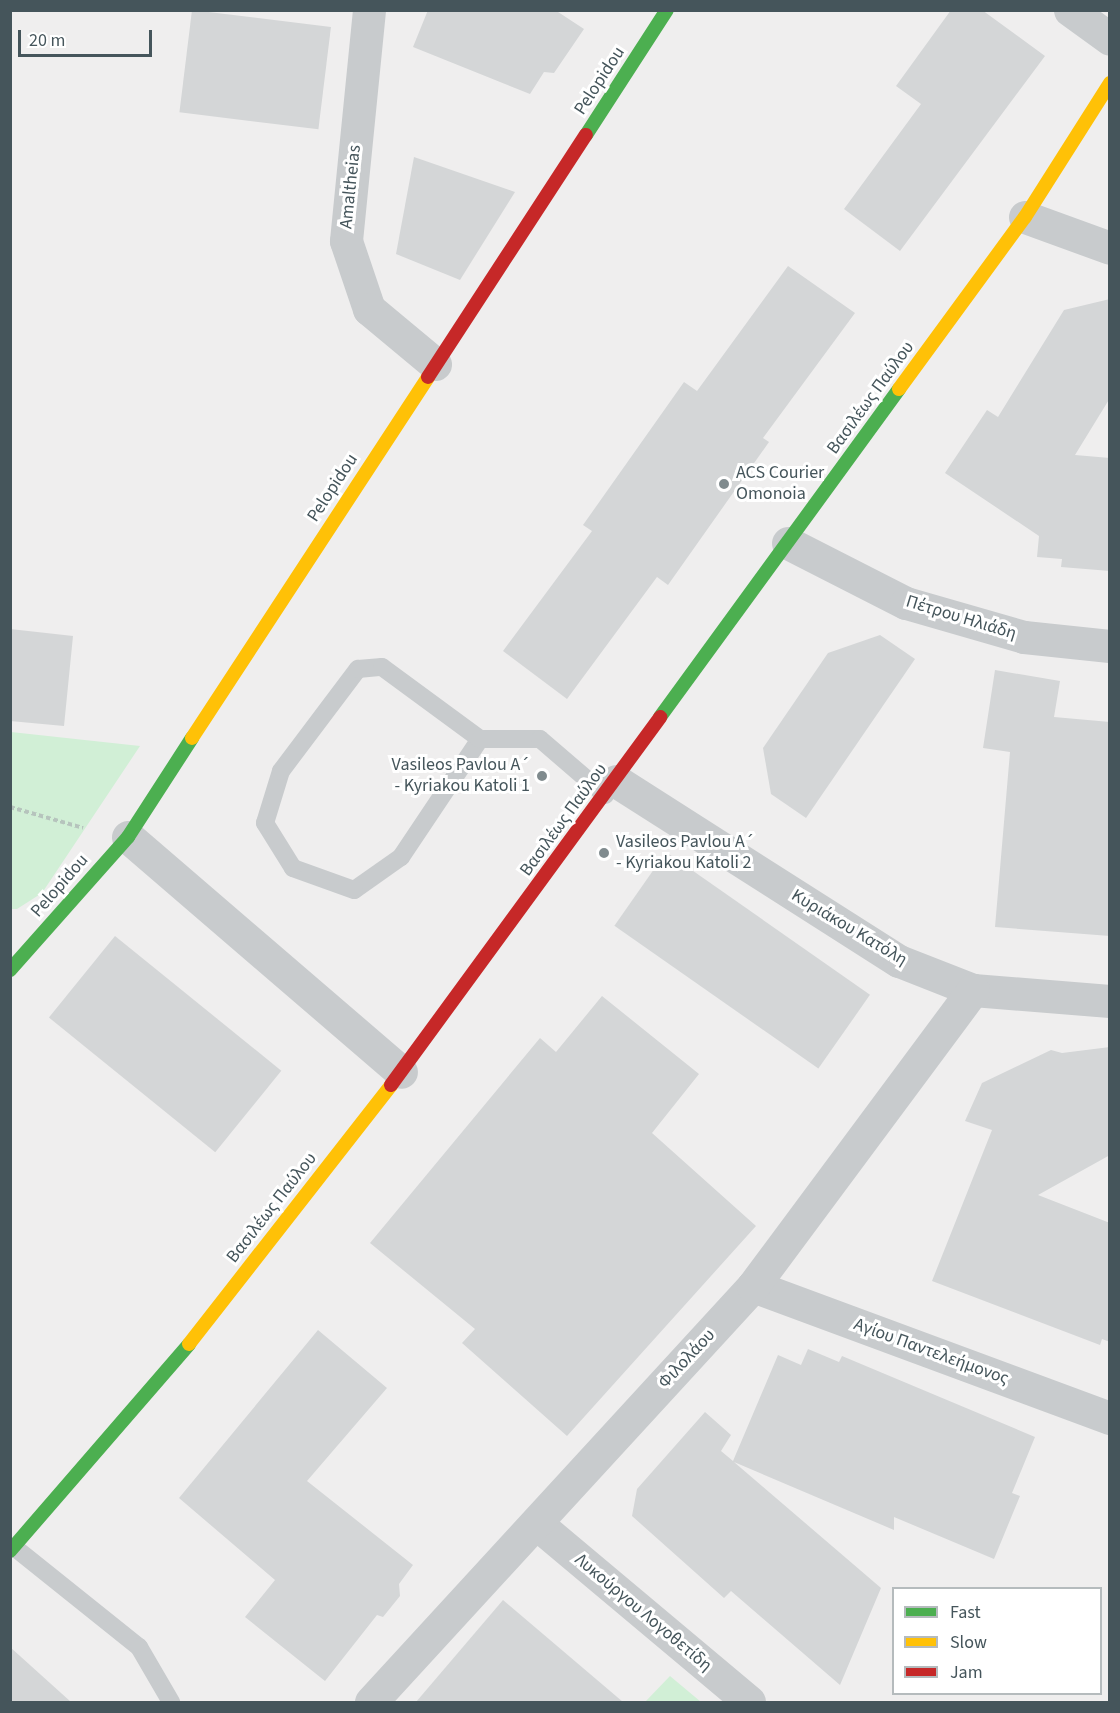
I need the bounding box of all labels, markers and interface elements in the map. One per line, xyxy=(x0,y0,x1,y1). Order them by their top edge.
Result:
scale bar xyxy=(21,18,154,56)
text: 20 m xyxy=(29,28,65,53)
street label: Pelopidou xyxy=(570,43,630,119)
street label: Amaltheias xyxy=(336,144,366,230)
street label: Βασιλέως Παύλου xyxy=(823,337,919,459)
street label: Pelopidou xyxy=(303,450,363,526)
place label: ACS Courier Omonoia xyxy=(736,463,824,506)
marker: ACS Courier Omonoia xyxy=(717,477,731,491)
street label: Πέτρου Ηλιάδη xyxy=(903,591,1019,645)
place label: Vasileos Pavlou A´ - Kyriakou Katoli 1 xyxy=(392,755,530,798)
street label: Βασιλέως Παύλου xyxy=(516,759,612,881)
marker: Vasileos Pavlou A´ - Kyriakou Katoli 1 xyxy=(535,769,549,783)
place label: Vasileos Pavlou A´ - Kyriakou Katoli 2 xyxy=(616,832,754,874)
marker: Vasileos Pavlou A´ - Kyriakou Katoli 2 xyxy=(597,846,611,860)
street label: Pelopidou xyxy=(27,850,93,922)
street label: Κυριάκου Κατόλη xyxy=(787,885,911,971)
street label: Βασιλέως Παύλου xyxy=(222,1149,322,1267)
street label: Αγίου Παντελεήμονος xyxy=(851,1314,1011,1390)
street label: Φιλολάου xyxy=(654,1325,720,1393)
street label: Λυκούργου Λογοθετίδη xyxy=(570,1549,716,1677)
legend xyxy=(892,1587,1102,1695)
text: Fast xyxy=(950,1600,981,1625)
text: Slow xyxy=(950,1630,987,1655)
text: Jam xyxy=(950,1660,983,1685)

